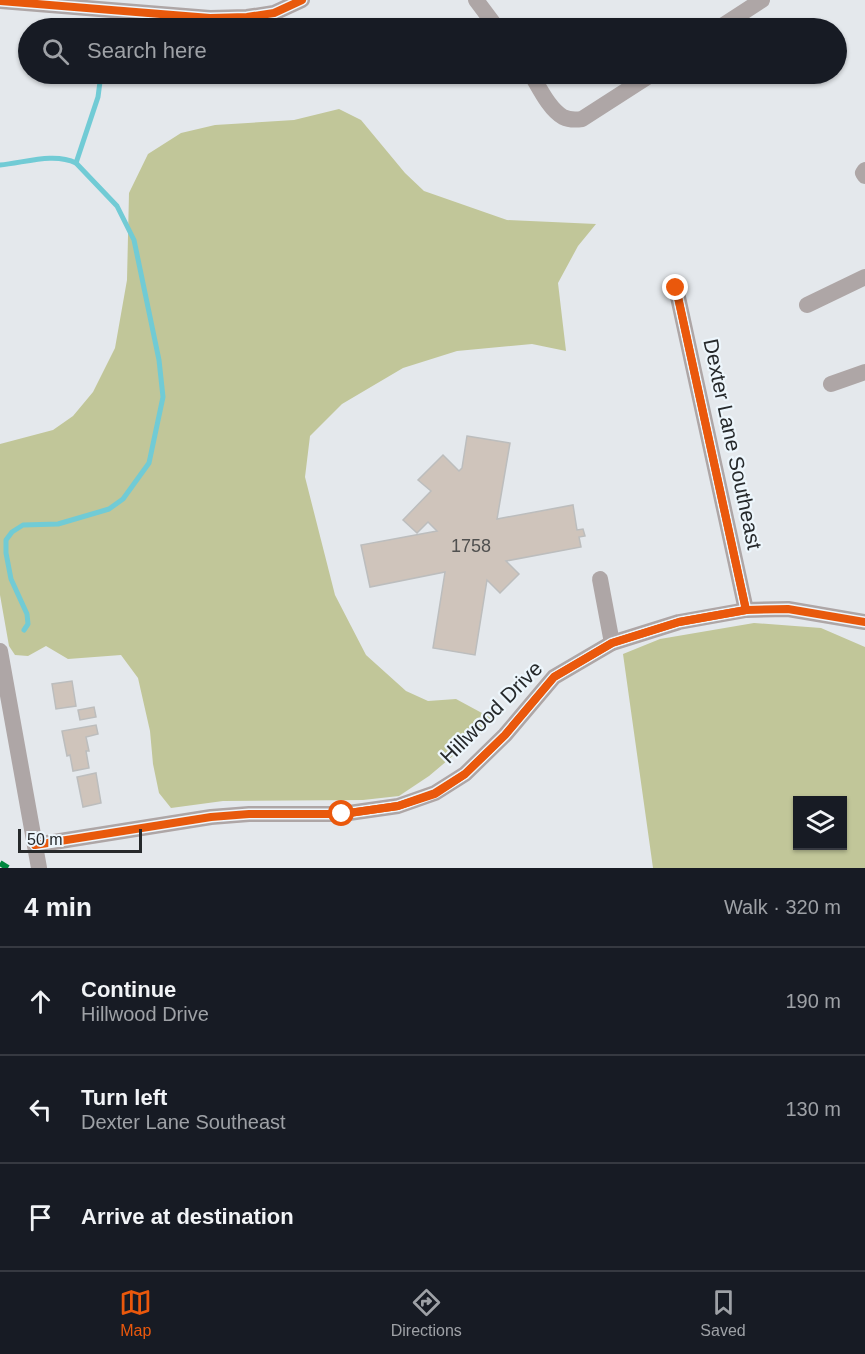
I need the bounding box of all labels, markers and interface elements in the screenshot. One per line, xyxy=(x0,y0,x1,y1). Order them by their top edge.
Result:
search box xyxy=(18,18,847,84)
icon: search xyxy=(39,35,72,68)
text: Search here xyxy=(87,38,207,63)
route end xyxy=(662,274,688,300)
street label: Dexter Lane Southeast xyxy=(699,337,767,552)
house number: 1758 xyxy=(451,536,491,556)
street label: Hillwood Drive xyxy=(435,656,547,768)
map controls xyxy=(793,796,847,850)
button: layers xyxy=(793,796,847,850)
route start xyxy=(328,800,354,826)
scale bar xyxy=(18,826,142,854)
text: 50 m xyxy=(27,831,63,848)
text: 4 min xyxy=(24,892,92,922)
text: Walk · 320 m xyxy=(724,896,841,918)
text: Continue xyxy=(81,977,176,1002)
icon: ahead xyxy=(24,985,57,1018)
text: 190 m xyxy=(785,990,841,1012)
text: Hillwood Drive xyxy=(81,1003,209,1025)
text: Turn left xyxy=(81,1085,167,1110)
icon: left xyxy=(24,1093,57,1126)
text: 130 m xyxy=(785,1098,841,1120)
text: Dexter Lane Southeast xyxy=(81,1111,286,1133)
icon: arrive xyxy=(24,1201,57,1234)
text: Arrive at destination xyxy=(81,1204,294,1229)
tab: Map xyxy=(119,1286,152,1340)
tab: Directions xyxy=(391,1286,462,1340)
tab: Saved xyxy=(700,1286,746,1340)

